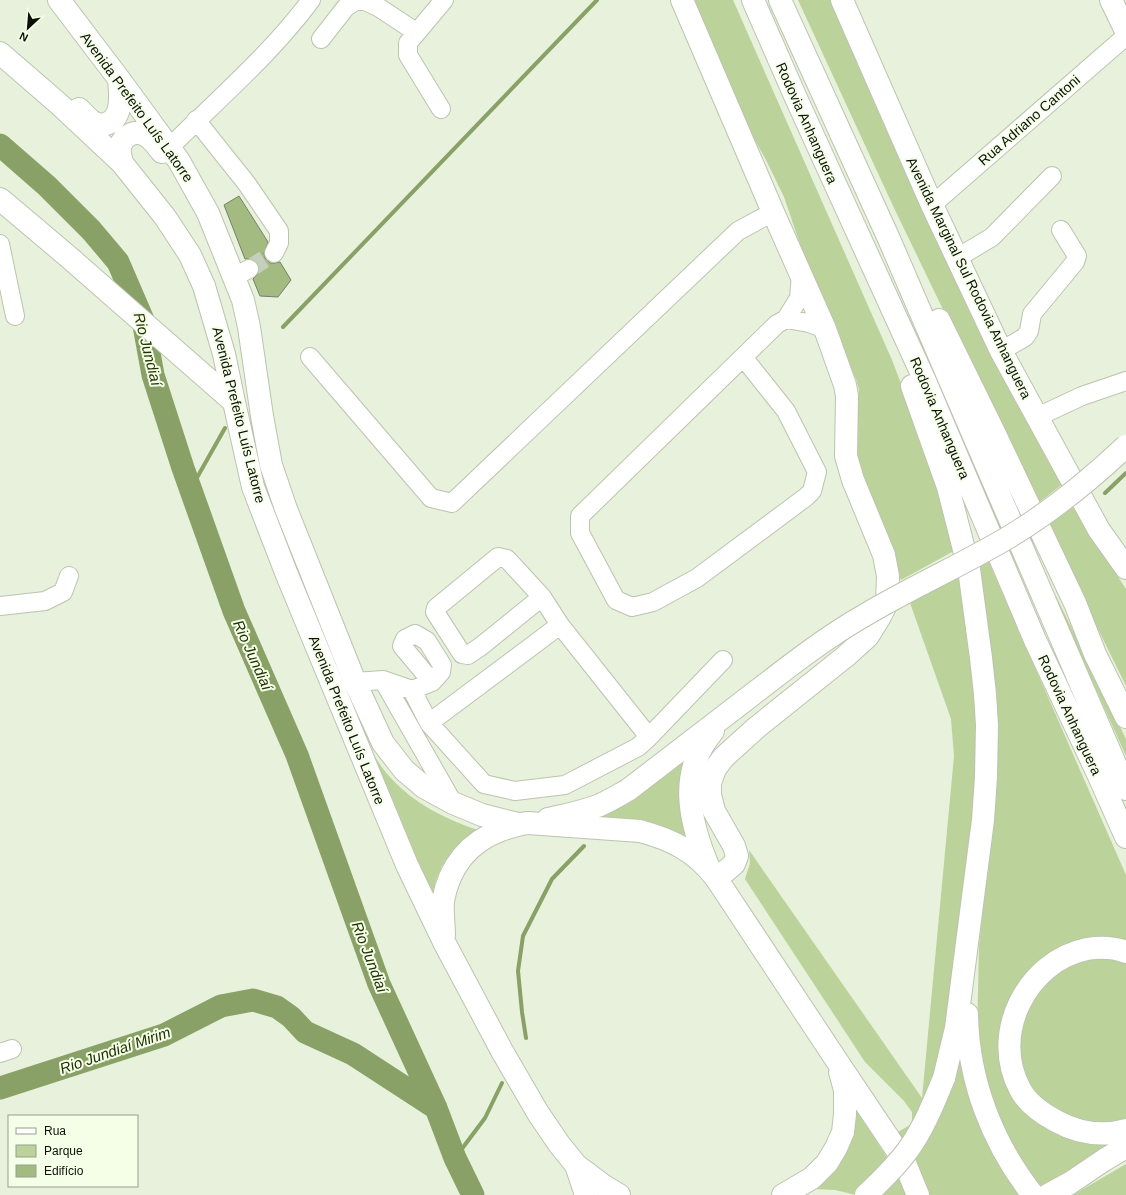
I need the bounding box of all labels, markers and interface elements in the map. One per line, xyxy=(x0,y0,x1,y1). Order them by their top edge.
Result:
north arrow xyxy=(8,8,48,48)
street label: Avenida Prefeito Luís Latorre xyxy=(77,29,197,185)
text: N xyxy=(17,30,30,44)
street label: Rodovia Anhanguera xyxy=(773,60,841,186)
street label: Rua Adriano Cantoni xyxy=(975,72,1083,168)
street label: Avenida Marginal Sul Rodovia Anhanguera xyxy=(903,155,1035,402)
water label: Rio Jundiaí xyxy=(131,311,166,389)
street label: Avenida Prefeito Luís Latorre xyxy=(209,325,269,505)
street label: Rodovia Anhanguera xyxy=(907,355,973,482)
water label: Rio Jundiaí xyxy=(230,617,277,694)
street label: Avenida Prefeito Luís Latorre xyxy=(306,633,388,807)
street label: Rodovia Anhanguera xyxy=(1035,652,1105,778)
water label: Rio Jundiaí xyxy=(349,919,392,997)
water label: Rio Jundiaí Mirim xyxy=(57,1023,173,1077)
legend xyxy=(8,1115,138,1187)
text: Rua xyxy=(44,1124,66,1138)
text: Parque xyxy=(44,1144,83,1158)
text: Edifício xyxy=(44,1164,84,1178)

